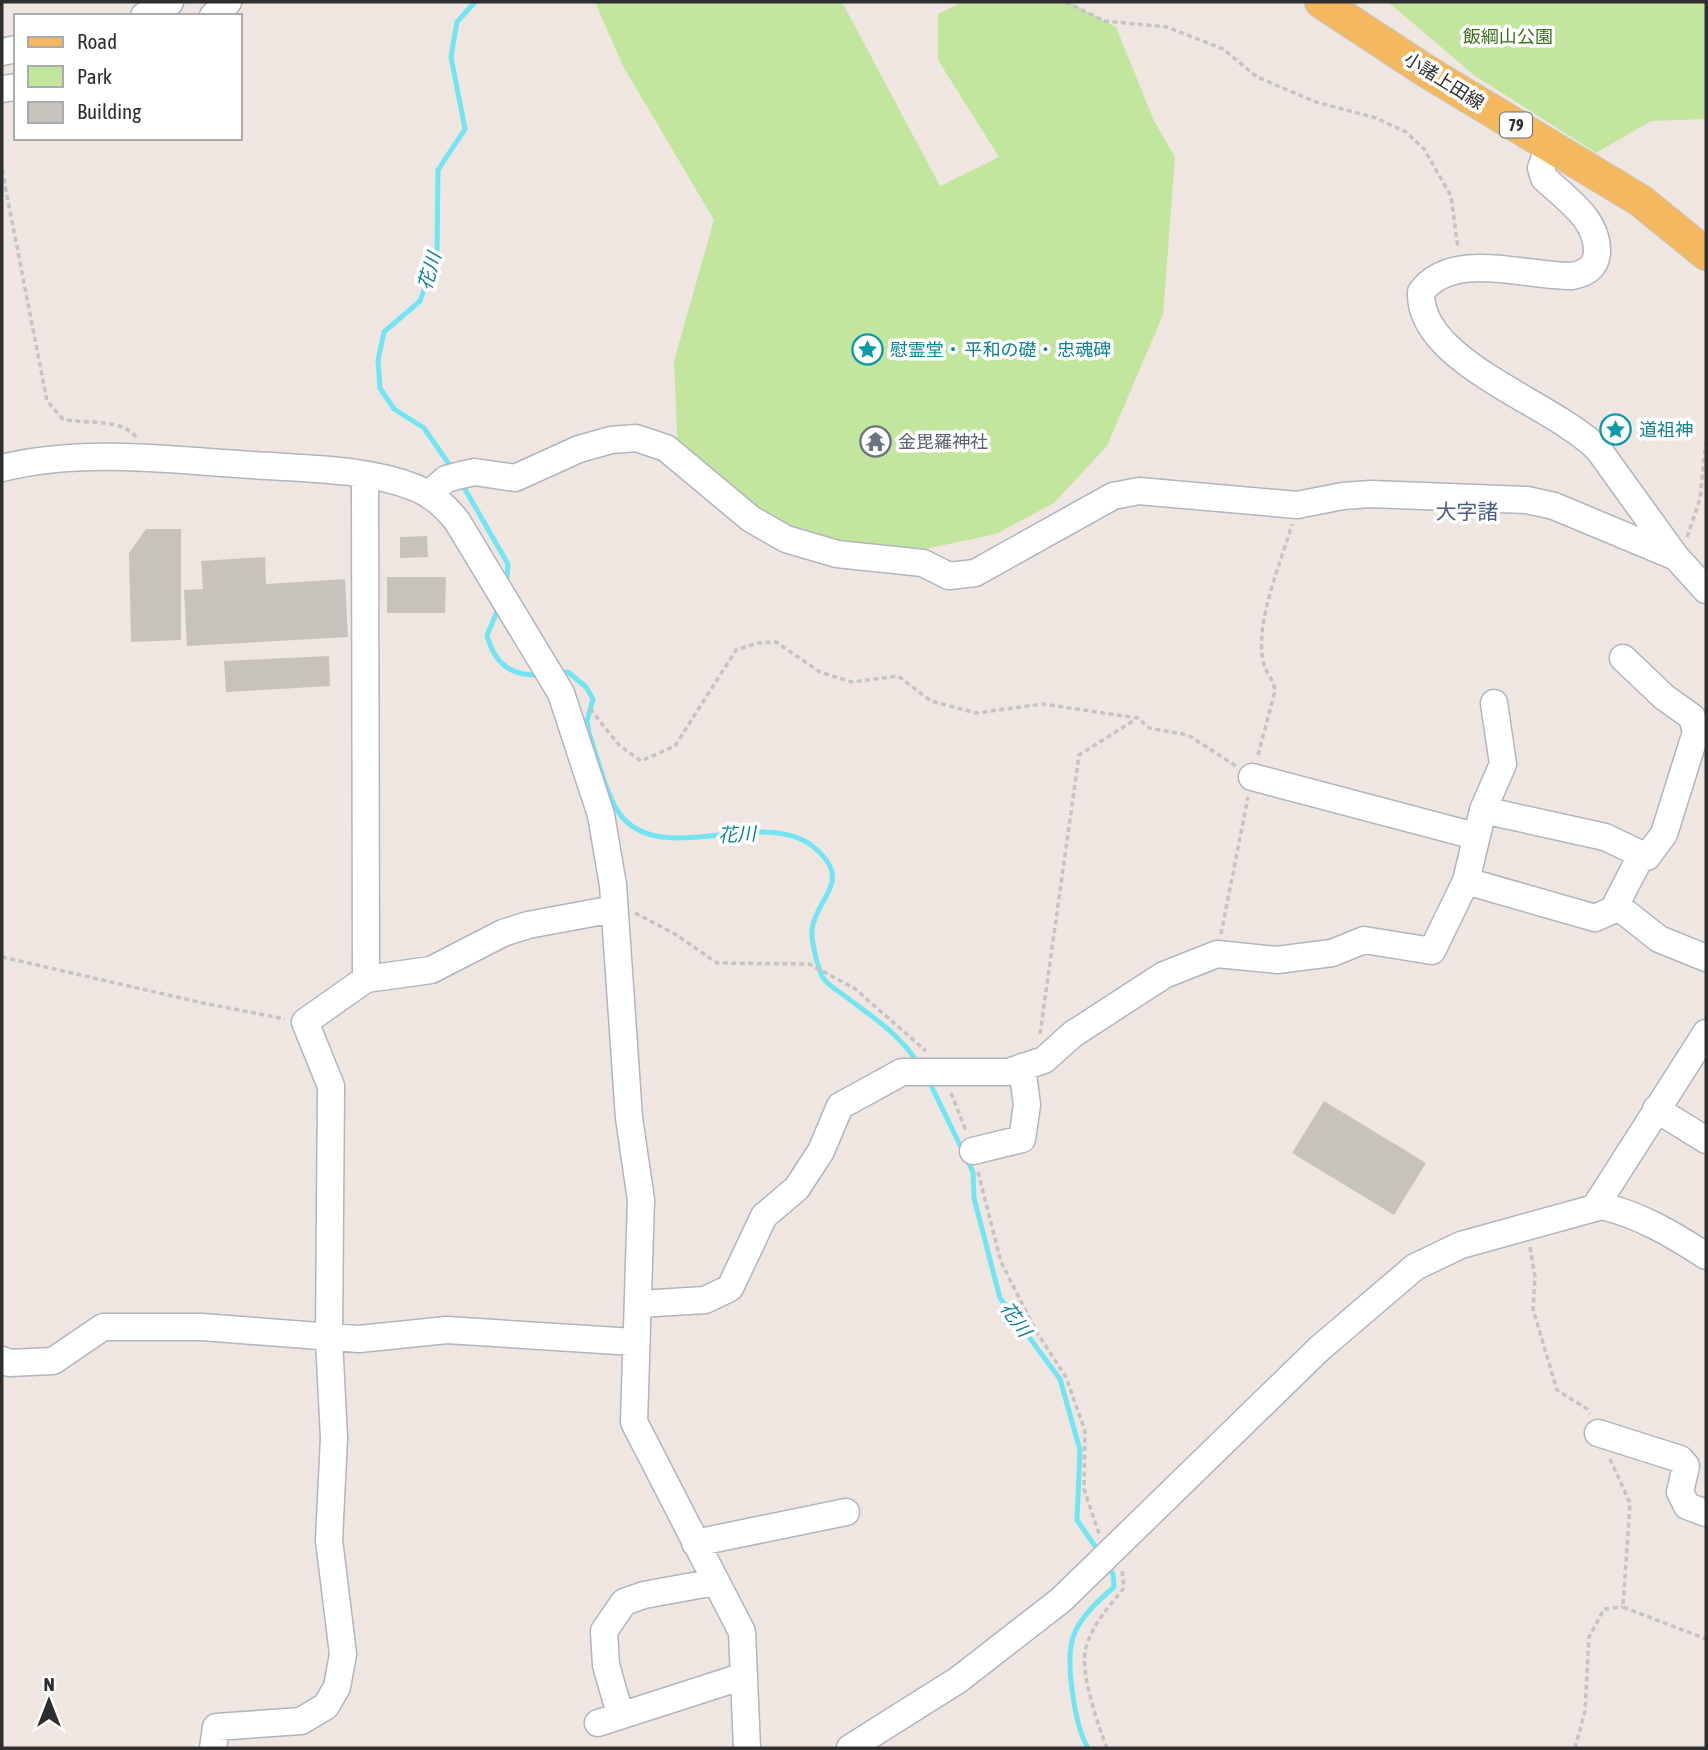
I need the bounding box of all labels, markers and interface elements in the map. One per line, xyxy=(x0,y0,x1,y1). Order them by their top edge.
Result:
legend xyxy=(14,14,242,140)
park label: 飯綱山公園 xyxy=(1463,26,1553,47)
text: Road xyxy=(77,29,117,53)
street label: 小諸上田線 xyxy=(1401,48,1488,113)
text: Park xyxy=(77,64,112,88)
text: Building xyxy=(77,99,141,123)
road number: 79 xyxy=(1500,113,1532,138)
water label: 花川 xyxy=(413,248,445,292)
place icon: 慰霊堂・ 平和の礎・ 忠魂碑 xyxy=(850,333,884,367)
place label: 慰霊堂・ 平和の礎・ 忠魂碑 xyxy=(890,339,1111,360)
place icon: 道祖神 xyxy=(1599,413,1633,447)
place label: 道祖神 xyxy=(1639,419,1693,440)
temple icon: 金毘羅神社 xyxy=(858,425,892,459)
place label: 金毘羅神社 xyxy=(898,431,988,452)
district label: 大字諸 xyxy=(1436,499,1499,523)
water label: 花川 xyxy=(717,822,759,846)
water label: 花川 xyxy=(996,1297,1037,1342)
north arrow xyxy=(14,1666,84,1736)
text: N xyxy=(43,1673,55,1695)

